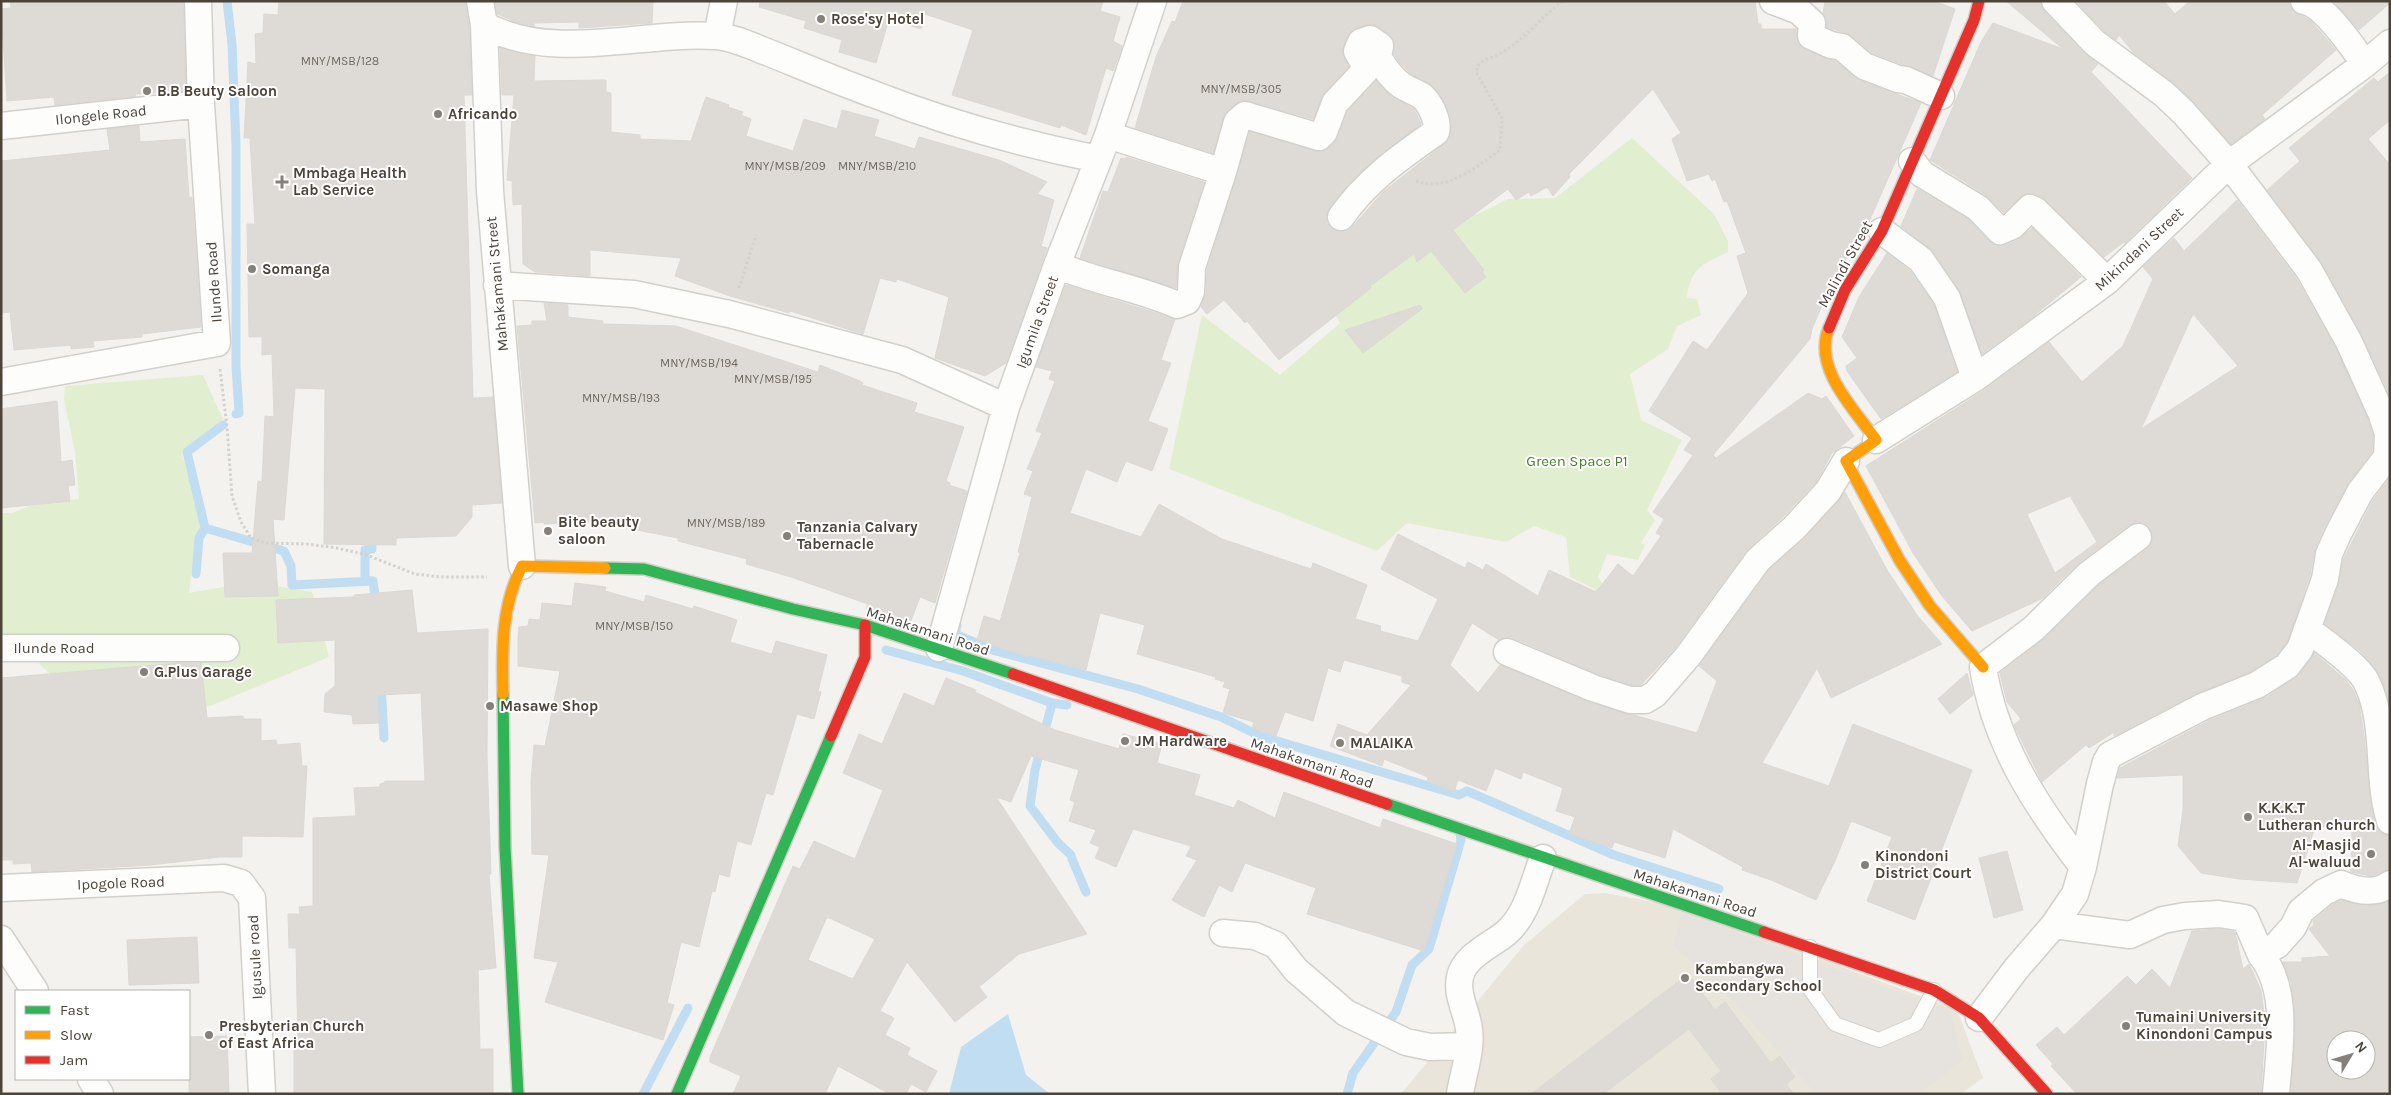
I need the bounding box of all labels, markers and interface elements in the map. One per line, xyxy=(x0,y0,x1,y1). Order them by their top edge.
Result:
place label: Rose'sy Hotel xyxy=(831,10,924,28)
marker: Rose'sy Hotel xyxy=(815,13,827,25)
house number: MNY/MSB/128 xyxy=(301,54,379,68)
place label: B.B Beuty Saloon xyxy=(157,82,277,100)
house number: MNY/MSB/305 xyxy=(1200,82,1282,96)
marker: B.B Beuty Saloon xyxy=(141,85,153,97)
street label: Ilongele Road xyxy=(54,101,148,129)
place label: Africando xyxy=(448,105,517,123)
marker: Africando xyxy=(432,108,444,120)
house number: MNY/MSB/209 xyxy=(744,159,826,173)
house number: MNY/MSB/210 xyxy=(838,159,916,173)
place label: Mmbaga Health Lab Service xyxy=(293,164,407,199)
marker: Mmbaga Health Lab Service xyxy=(275,175,289,189)
street label: Mikindani Street xyxy=(2091,203,2187,295)
street label: Mahakamani Street xyxy=(482,215,512,352)
street label: Malindi Street xyxy=(1814,217,1877,311)
street label: Ilunde Road xyxy=(202,241,226,323)
place label: Somanga xyxy=(262,260,330,278)
marker: Somanga xyxy=(246,263,258,275)
street label: Igumila Street xyxy=(1012,273,1062,371)
house number: MNY/MSB/194 xyxy=(660,356,738,370)
house number: MNY/MSB/195 xyxy=(734,372,812,386)
house number: MNY/MSB/193 xyxy=(582,391,660,405)
park label: Green Space P1 xyxy=(1526,452,1628,470)
place label: Bite beauty saloon xyxy=(558,513,640,548)
house number: MNY/MSB/189 xyxy=(687,516,765,530)
place label: Tanzania Calvary Tabernacle xyxy=(797,518,918,553)
marker: Bite beauty saloon xyxy=(542,525,554,537)
marker: Tanzania Calvary Tabernacle xyxy=(781,530,793,542)
street label: Mahakamani Road xyxy=(864,603,992,659)
house number: MNY/MSB/150 xyxy=(595,619,673,633)
street label: Ilunde Road xyxy=(13,639,95,657)
place label: G.Plus Garage xyxy=(154,663,252,681)
marker: G.Plus Garage xyxy=(138,666,150,678)
place label: Masawe Shop xyxy=(500,697,598,715)
marker: Masawe Shop xyxy=(484,700,496,712)
place label: JM Hardware xyxy=(1135,732,1227,750)
street label: Mahakamani Road xyxy=(1248,734,1376,792)
place label: MALAIKA xyxy=(1350,734,1414,752)
marker: JM Hardware xyxy=(1119,735,1131,747)
marker: MALAIKA xyxy=(1334,737,1346,749)
place label: K.K.K.T Lutheran church xyxy=(2258,799,2376,834)
marker: K.K.K.T Lutheran church xyxy=(2242,811,2254,823)
place label: Al-Masjid Al-waluud xyxy=(2289,836,2361,871)
place label: Kinondoni District Court xyxy=(1875,847,1972,882)
marker: Al-Masjid Al-waluud xyxy=(2365,848,2377,860)
marker: Kinondoni District Court xyxy=(1859,859,1871,871)
street label: Mahakamani Road xyxy=(1631,865,1759,921)
street label: Ipogole Road xyxy=(77,872,165,894)
street label: Igusule road xyxy=(244,914,266,1000)
place label: Kambangwa Secondary School xyxy=(1695,960,1822,995)
marker: Kambangwa Secondary School xyxy=(1679,972,1691,984)
legend xyxy=(15,990,190,1080)
text: Fast xyxy=(60,1001,90,1019)
place label: Tumaini University Kinondoni Campus xyxy=(2136,1008,2273,1043)
place label: Presbyterian Church of East Africa xyxy=(219,1017,364,1052)
marker: Tumaini University Kinondoni Campus xyxy=(2120,1020,2132,1032)
text: Slow xyxy=(60,1026,92,1044)
marker: Presbyterian Church of East Africa xyxy=(203,1029,215,1041)
north arrow xyxy=(2326,1030,2376,1080)
text: N xyxy=(2351,1038,2371,1056)
text: Jam xyxy=(60,1051,88,1069)

